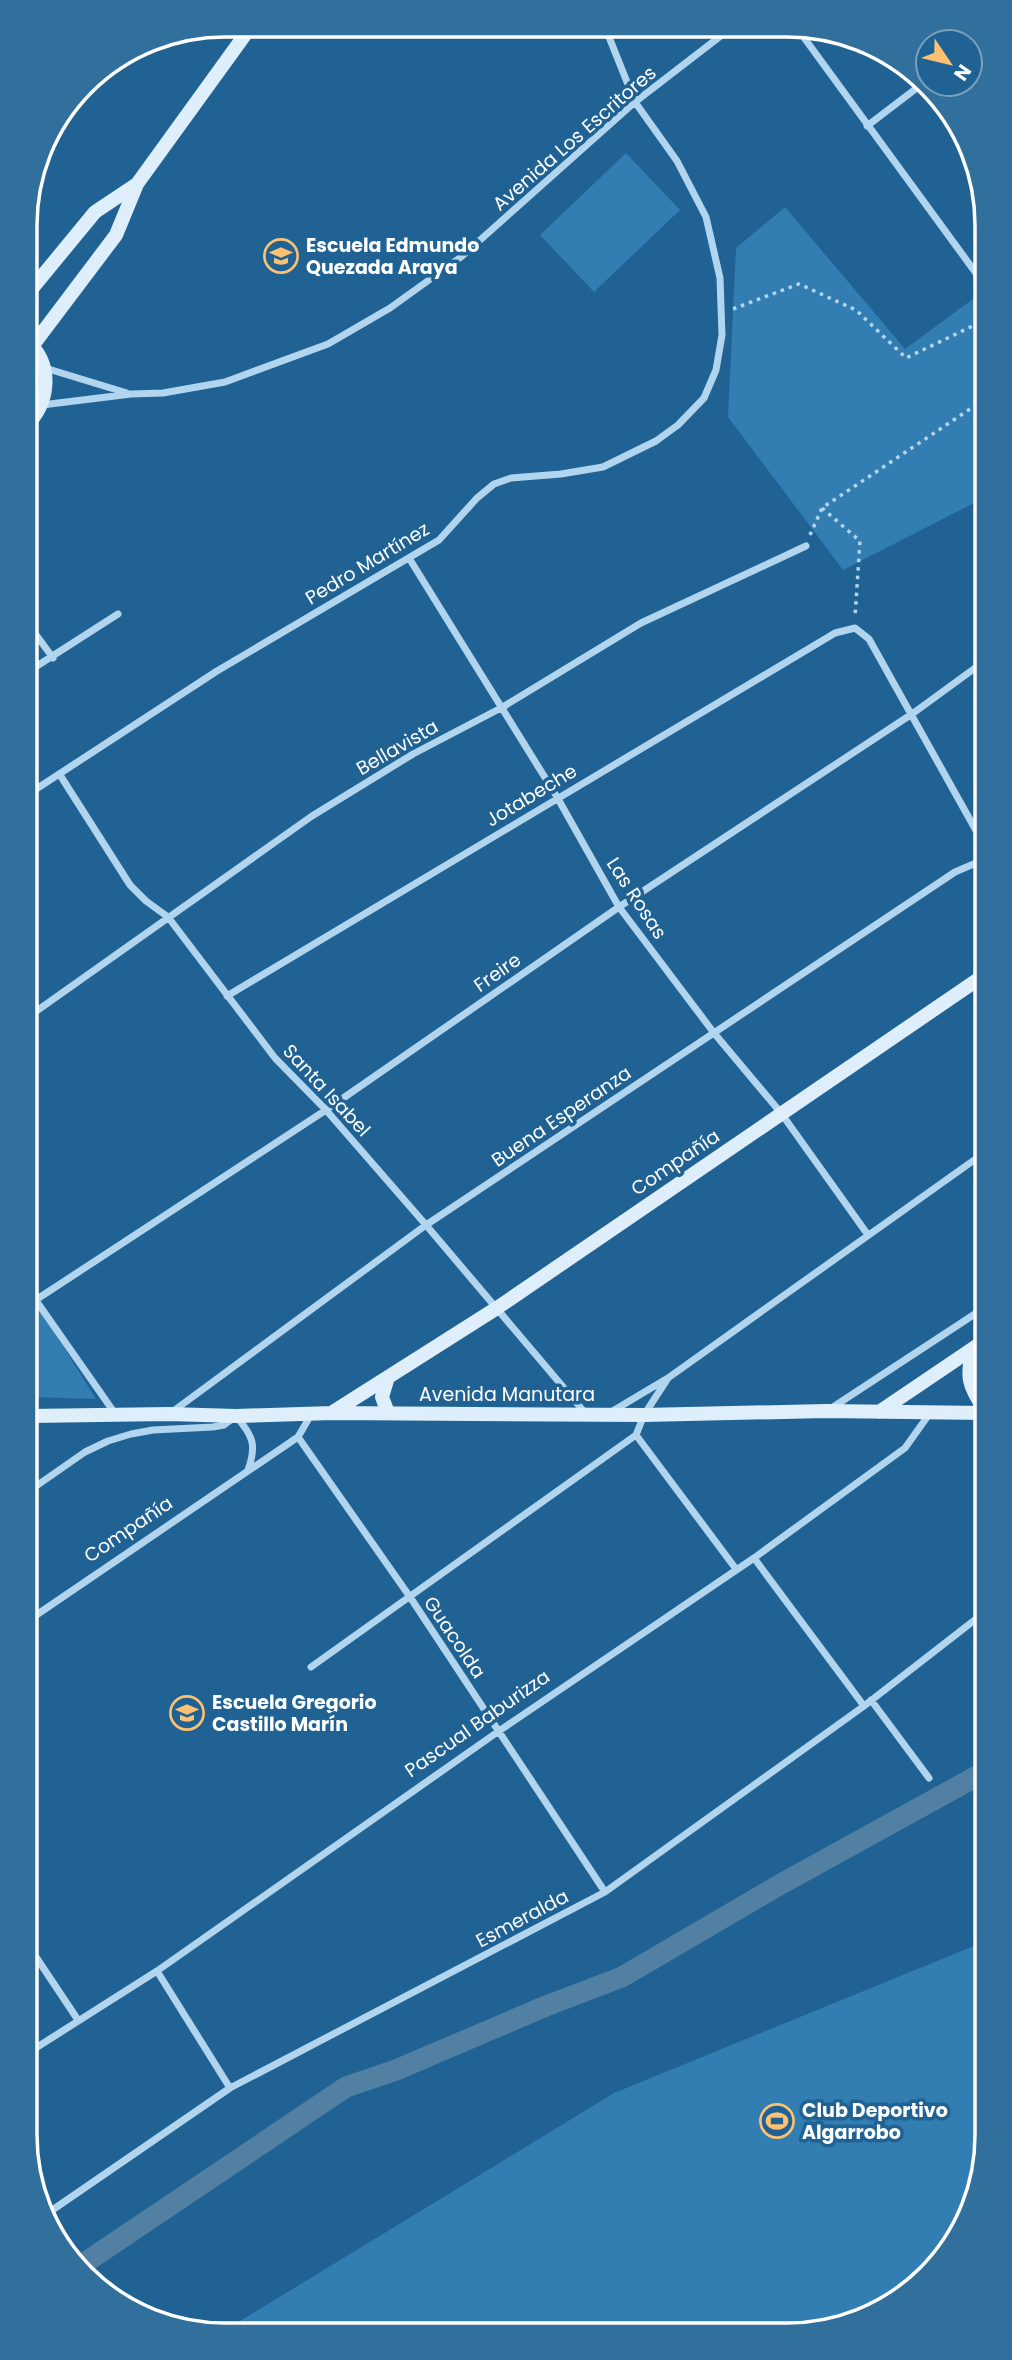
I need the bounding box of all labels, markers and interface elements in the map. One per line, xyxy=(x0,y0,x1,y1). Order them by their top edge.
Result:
north arrow xyxy=(914,28,984,98)
text: N xyxy=(947,59,978,86)
street label: Avenida Los Escritores xyxy=(487,60,662,217)
place label: Escuela Edmundo Quezada Araya xyxy=(306,232,479,281)
school or university icon: Escuela Edmundo Quezada Araya xyxy=(262,237,300,275)
street label: Pedro Martínez xyxy=(300,516,434,611)
street label: Bellavista xyxy=(351,713,443,782)
street label: Jotabeche xyxy=(481,758,582,833)
street label: Las Rosas xyxy=(600,852,673,944)
street label: Freire xyxy=(468,946,526,998)
street label: Santa Isabel xyxy=(277,1038,377,1143)
street label: Buena Esperanza xyxy=(486,1059,637,1173)
street label: Compañía xyxy=(626,1123,725,1202)
street label: Avenida Manutara xyxy=(419,1381,595,1408)
street label: Compañía xyxy=(79,1490,178,1569)
street label: Guacolda xyxy=(417,1591,492,1684)
street label: Pascual Baburizza xyxy=(399,1663,555,1784)
place label: Escuela Gregorio Castillo Marín xyxy=(212,1689,377,1738)
school or university icon: Escuela Gregorio Castillo Marín xyxy=(168,1694,206,1732)
street label: Esmeralda xyxy=(471,1883,573,1954)
place label: Club Deportivo Algarrobo xyxy=(802,2097,948,2146)
sports icon: Club Deportivo Algarrobo xyxy=(758,2102,796,2140)

